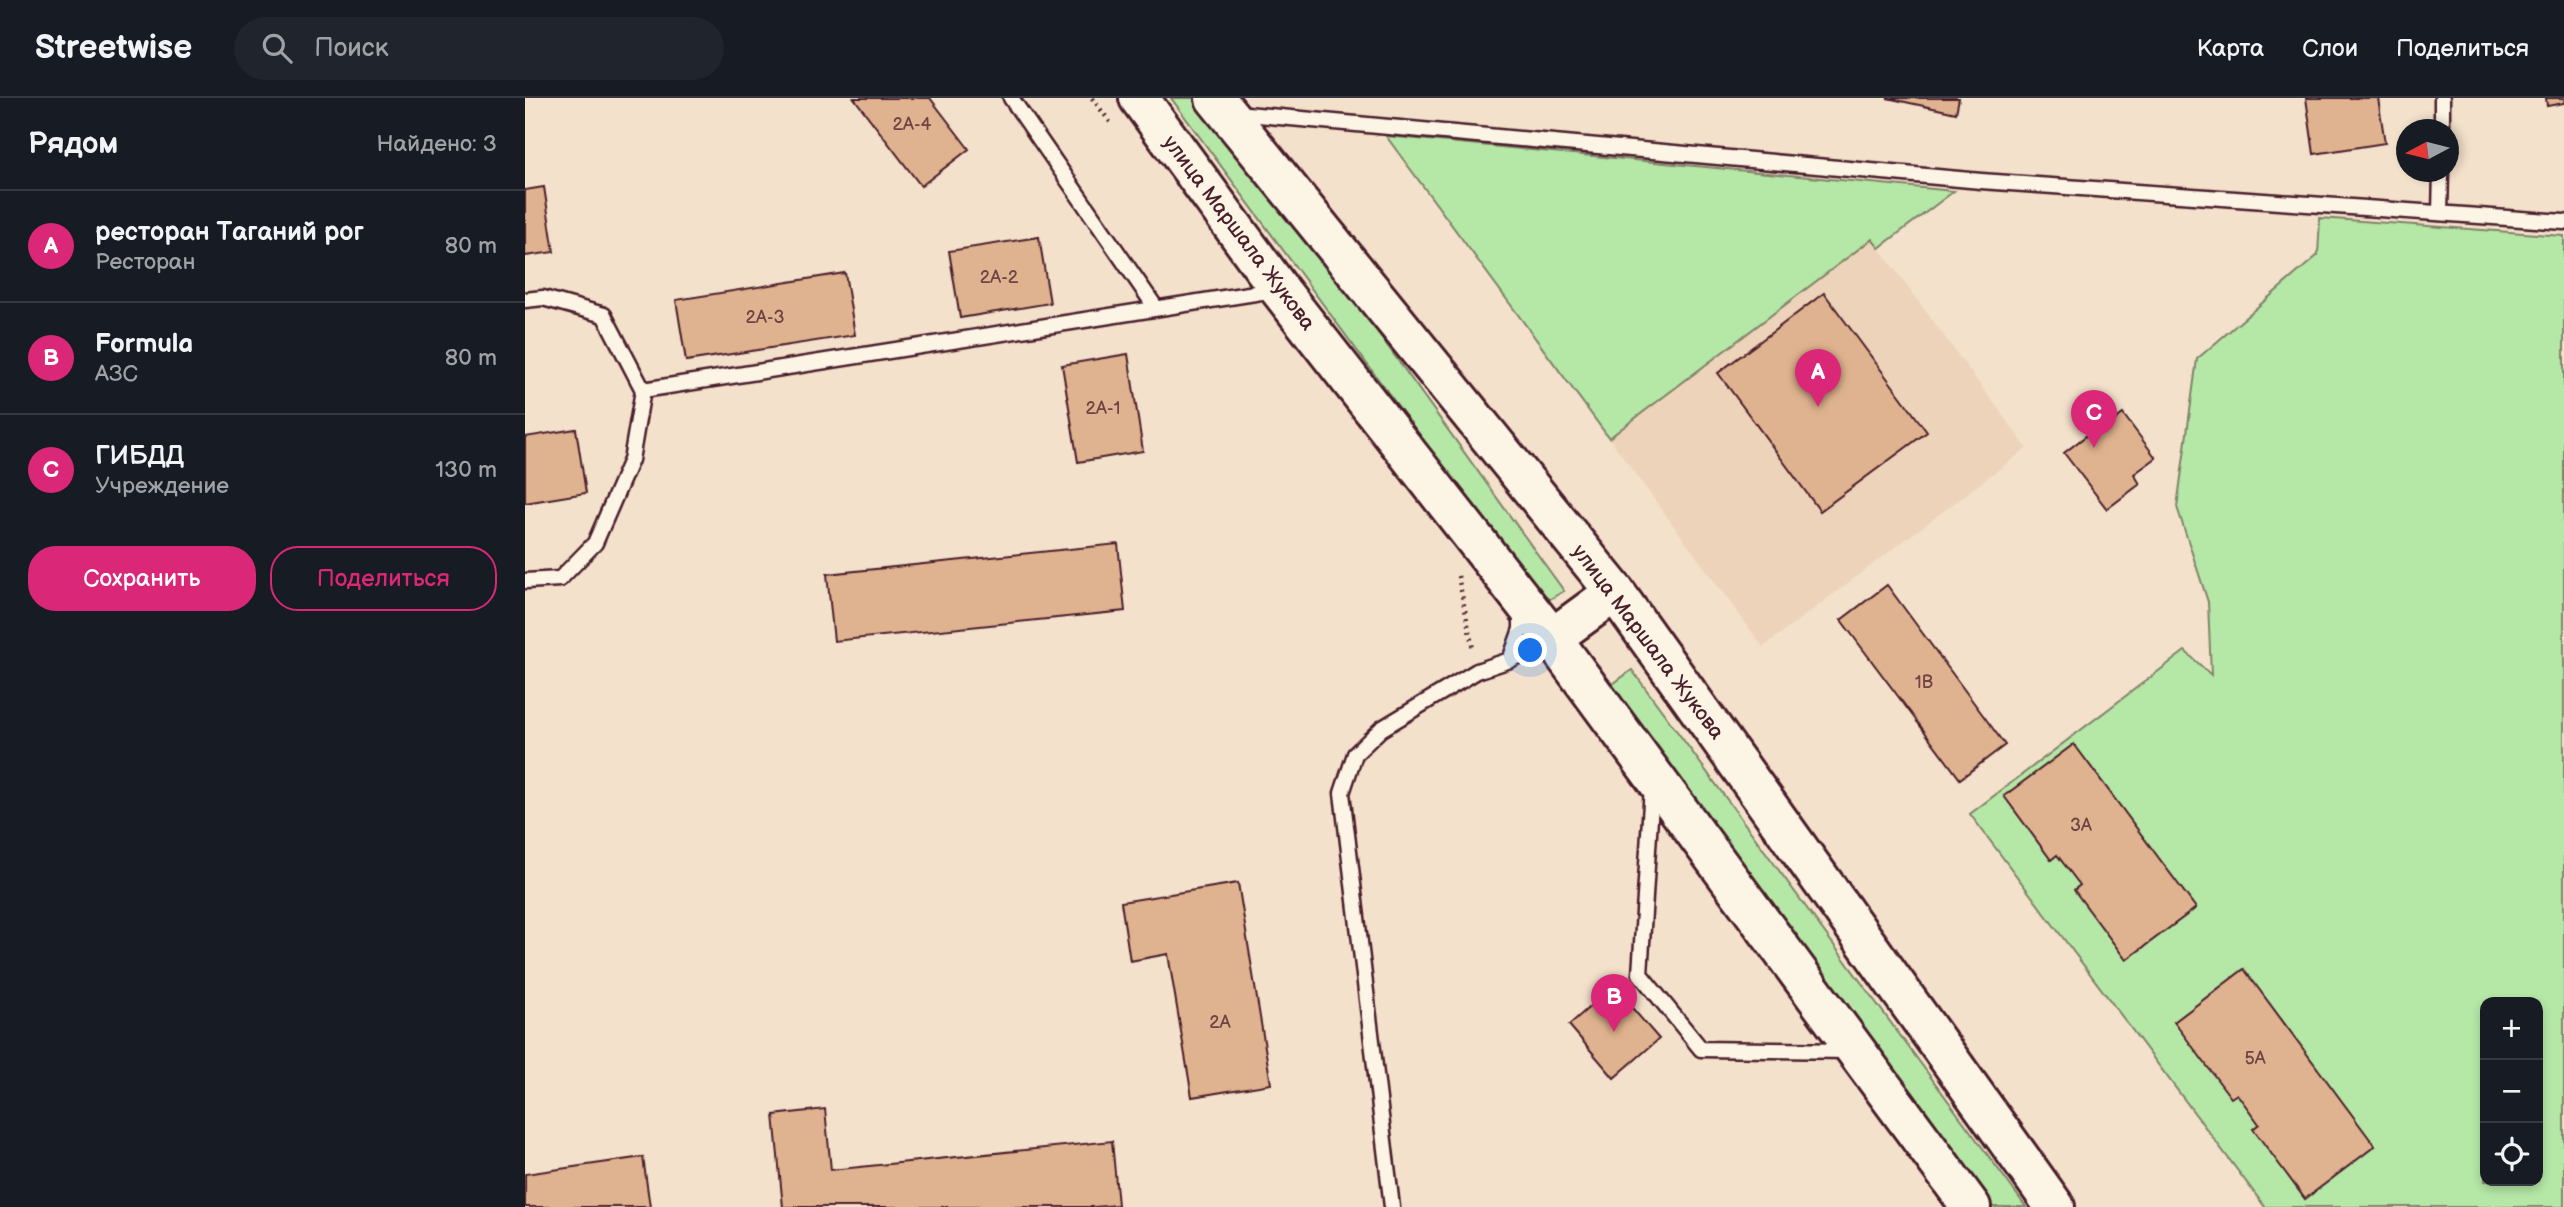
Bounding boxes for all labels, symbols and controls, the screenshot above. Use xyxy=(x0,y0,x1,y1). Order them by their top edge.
search box xyxy=(234,17,724,80)
text: Streetwise xyxy=(35,28,192,68)
icon: search xyxy=(258,29,296,67)
text: Поиск xyxy=(314,33,388,64)
text: Карта xyxy=(2197,34,2264,63)
text: Слои xyxy=(2302,34,2358,63)
text: Поделиться xyxy=(2396,34,2529,63)
house number: 2А-4 xyxy=(892,114,932,135)
north arrow xyxy=(2396,119,2459,182)
text: Рядом xyxy=(28,126,118,162)
text: Найдено: 3 xyxy=(376,130,497,158)
street label: улица Маршала Жукова xyxy=(1158,131,1321,336)
text: ресторан Таганий рог xyxy=(95,217,364,248)
text: A xyxy=(44,232,58,260)
text: 80 m xyxy=(445,232,497,260)
text: Ресторан xyxy=(95,248,195,276)
house number: 2А-2 xyxy=(980,267,1019,288)
house number: 2А-3 xyxy=(745,307,785,328)
text: Formula xyxy=(95,329,193,360)
text: B xyxy=(43,344,59,372)
text: 80 m xyxy=(445,344,497,372)
pin: A xyxy=(1795,349,1841,407)
text: АЗС xyxy=(95,360,138,388)
pin: C xyxy=(2071,390,2117,448)
house number: 2А-1 xyxy=(1085,398,1121,419)
text: ГИБДД xyxy=(95,441,184,472)
text: C xyxy=(43,456,59,484)
text: 130 m xyxy=(435,456,497,484)
text: Учреждение xyxy=(95,472,229,500)
street label: улица Маршала Жукова xyxy=(1567,540,1730,745)
button: Сохранить xyxy=(28,546,256,611)
button: Поделиться xyxy=(270,546,497,611)
your location xyxy=(1513,633,1547,667)
house number: 1В xyxy=(1915,672,1933,693)
house number: 3А xyxy=(2070,815,2092,836)
pin: B xyxy=(1591,974,1637,1032)
map controls xyxy=(2480,997,2543,1186)
button: + xyxy=(2480,997,2543,1060)
house number: 2А xyxy=(1209,1012,1231,1033)
house number: 5А xyxy=(2244,1048,2266,1069)
button: − xyxy=(2480,1060,2543,1123)
button: locate xyxy=(2480,1123,2543,1186)

